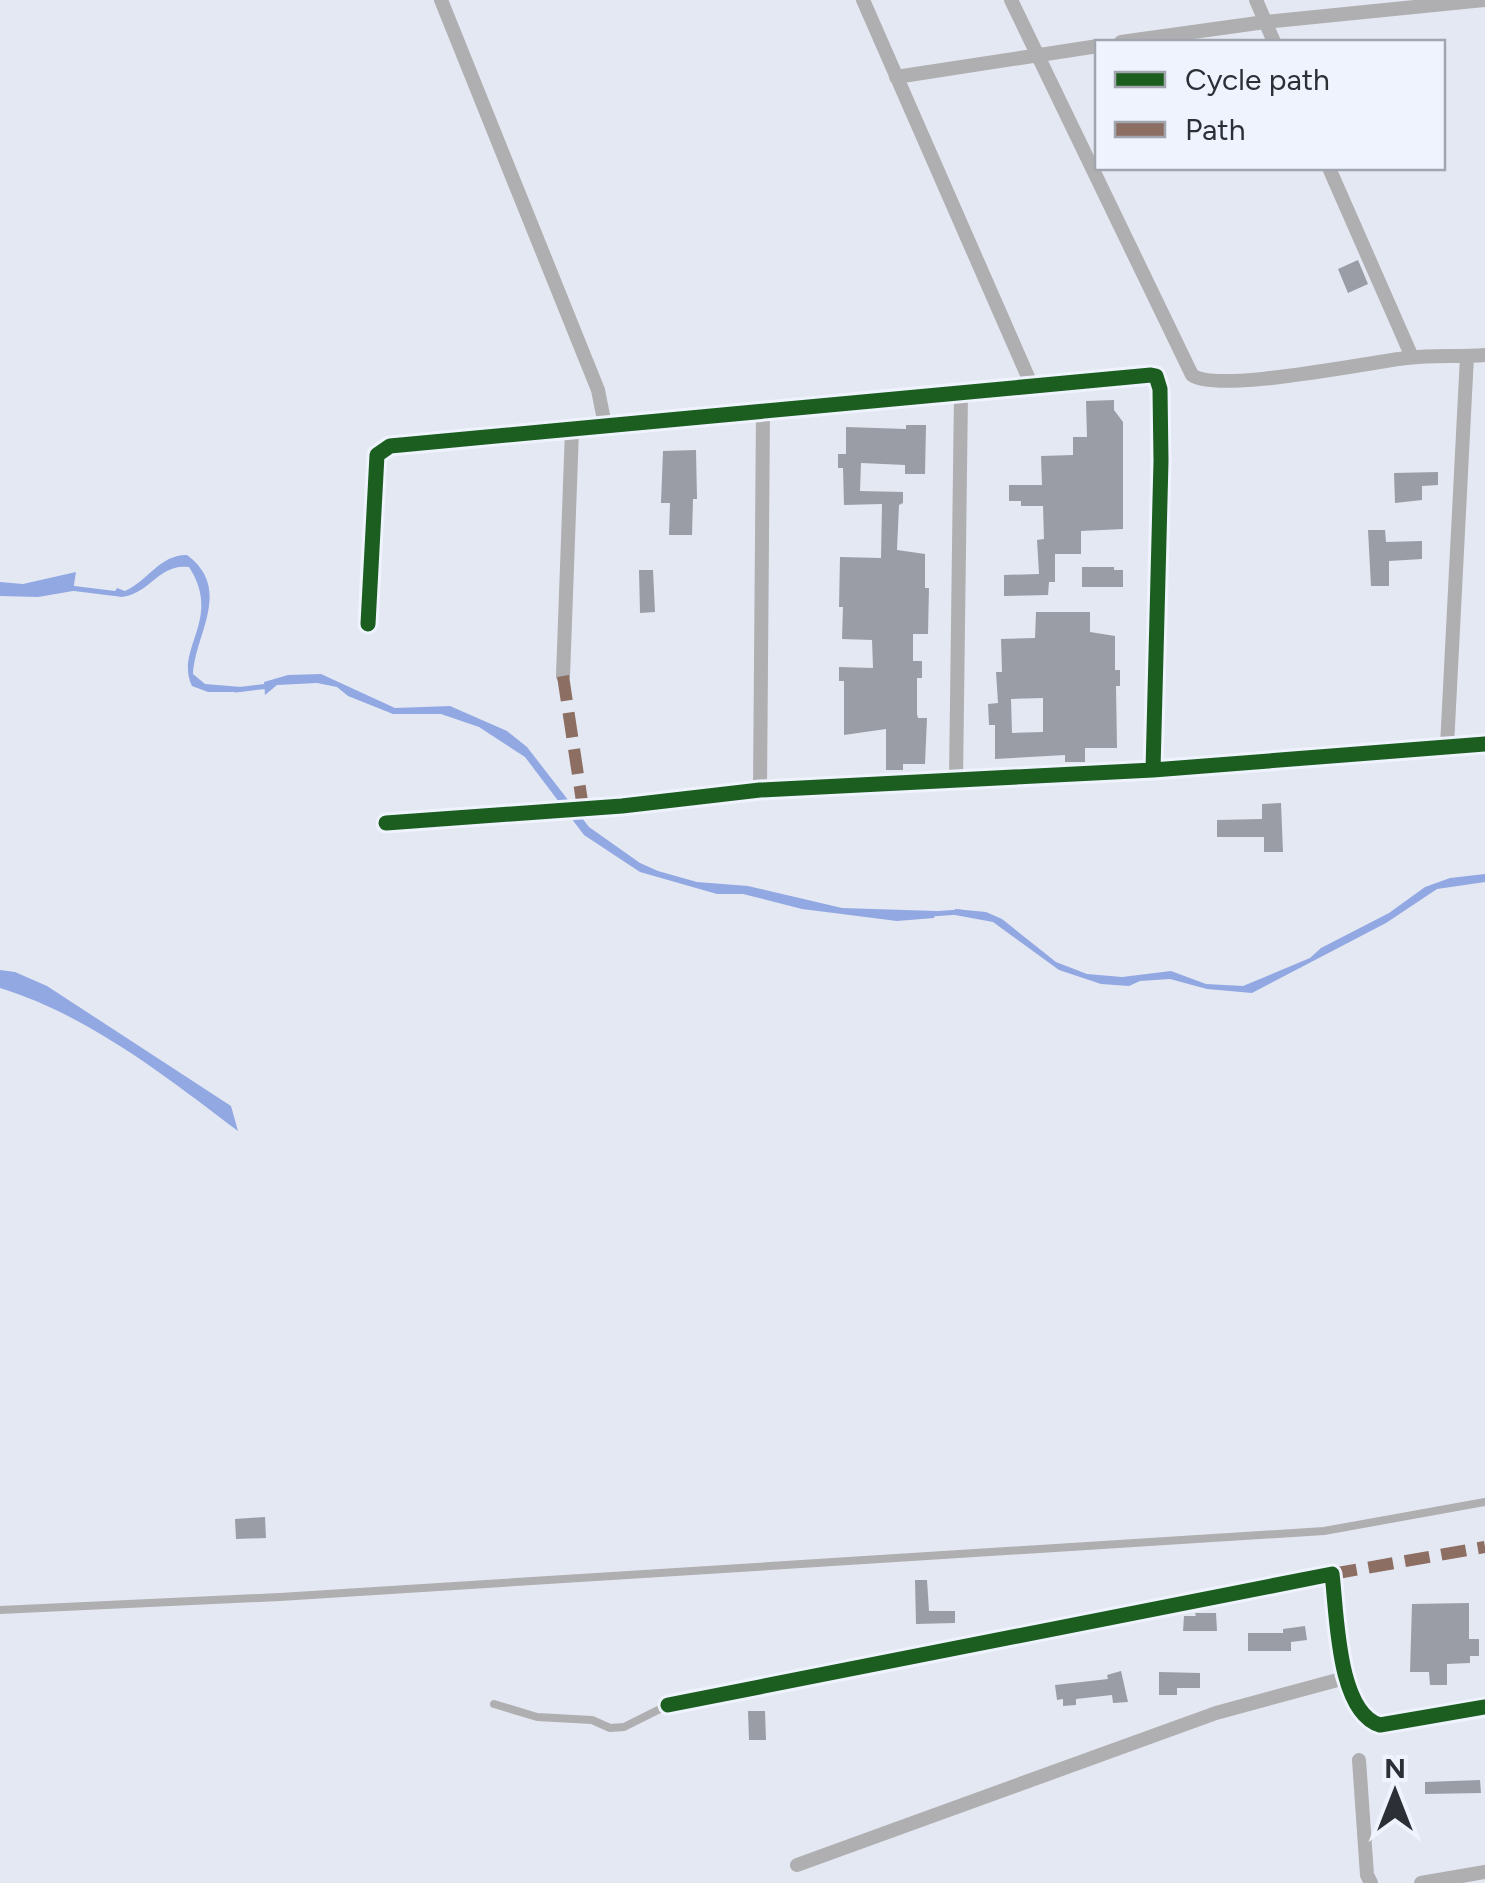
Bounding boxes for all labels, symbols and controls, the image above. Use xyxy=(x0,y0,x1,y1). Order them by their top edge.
legend xyxy=(1095,40,1445,170)
text: Cycle path xyxy=(1185,61,1330,98)
text: Path xyxy=(1185,111,1245,148)
north arrow xyxy=(1345,1743,1445,1843)
text: N xyxy=(1384,1751,1406,1785)

